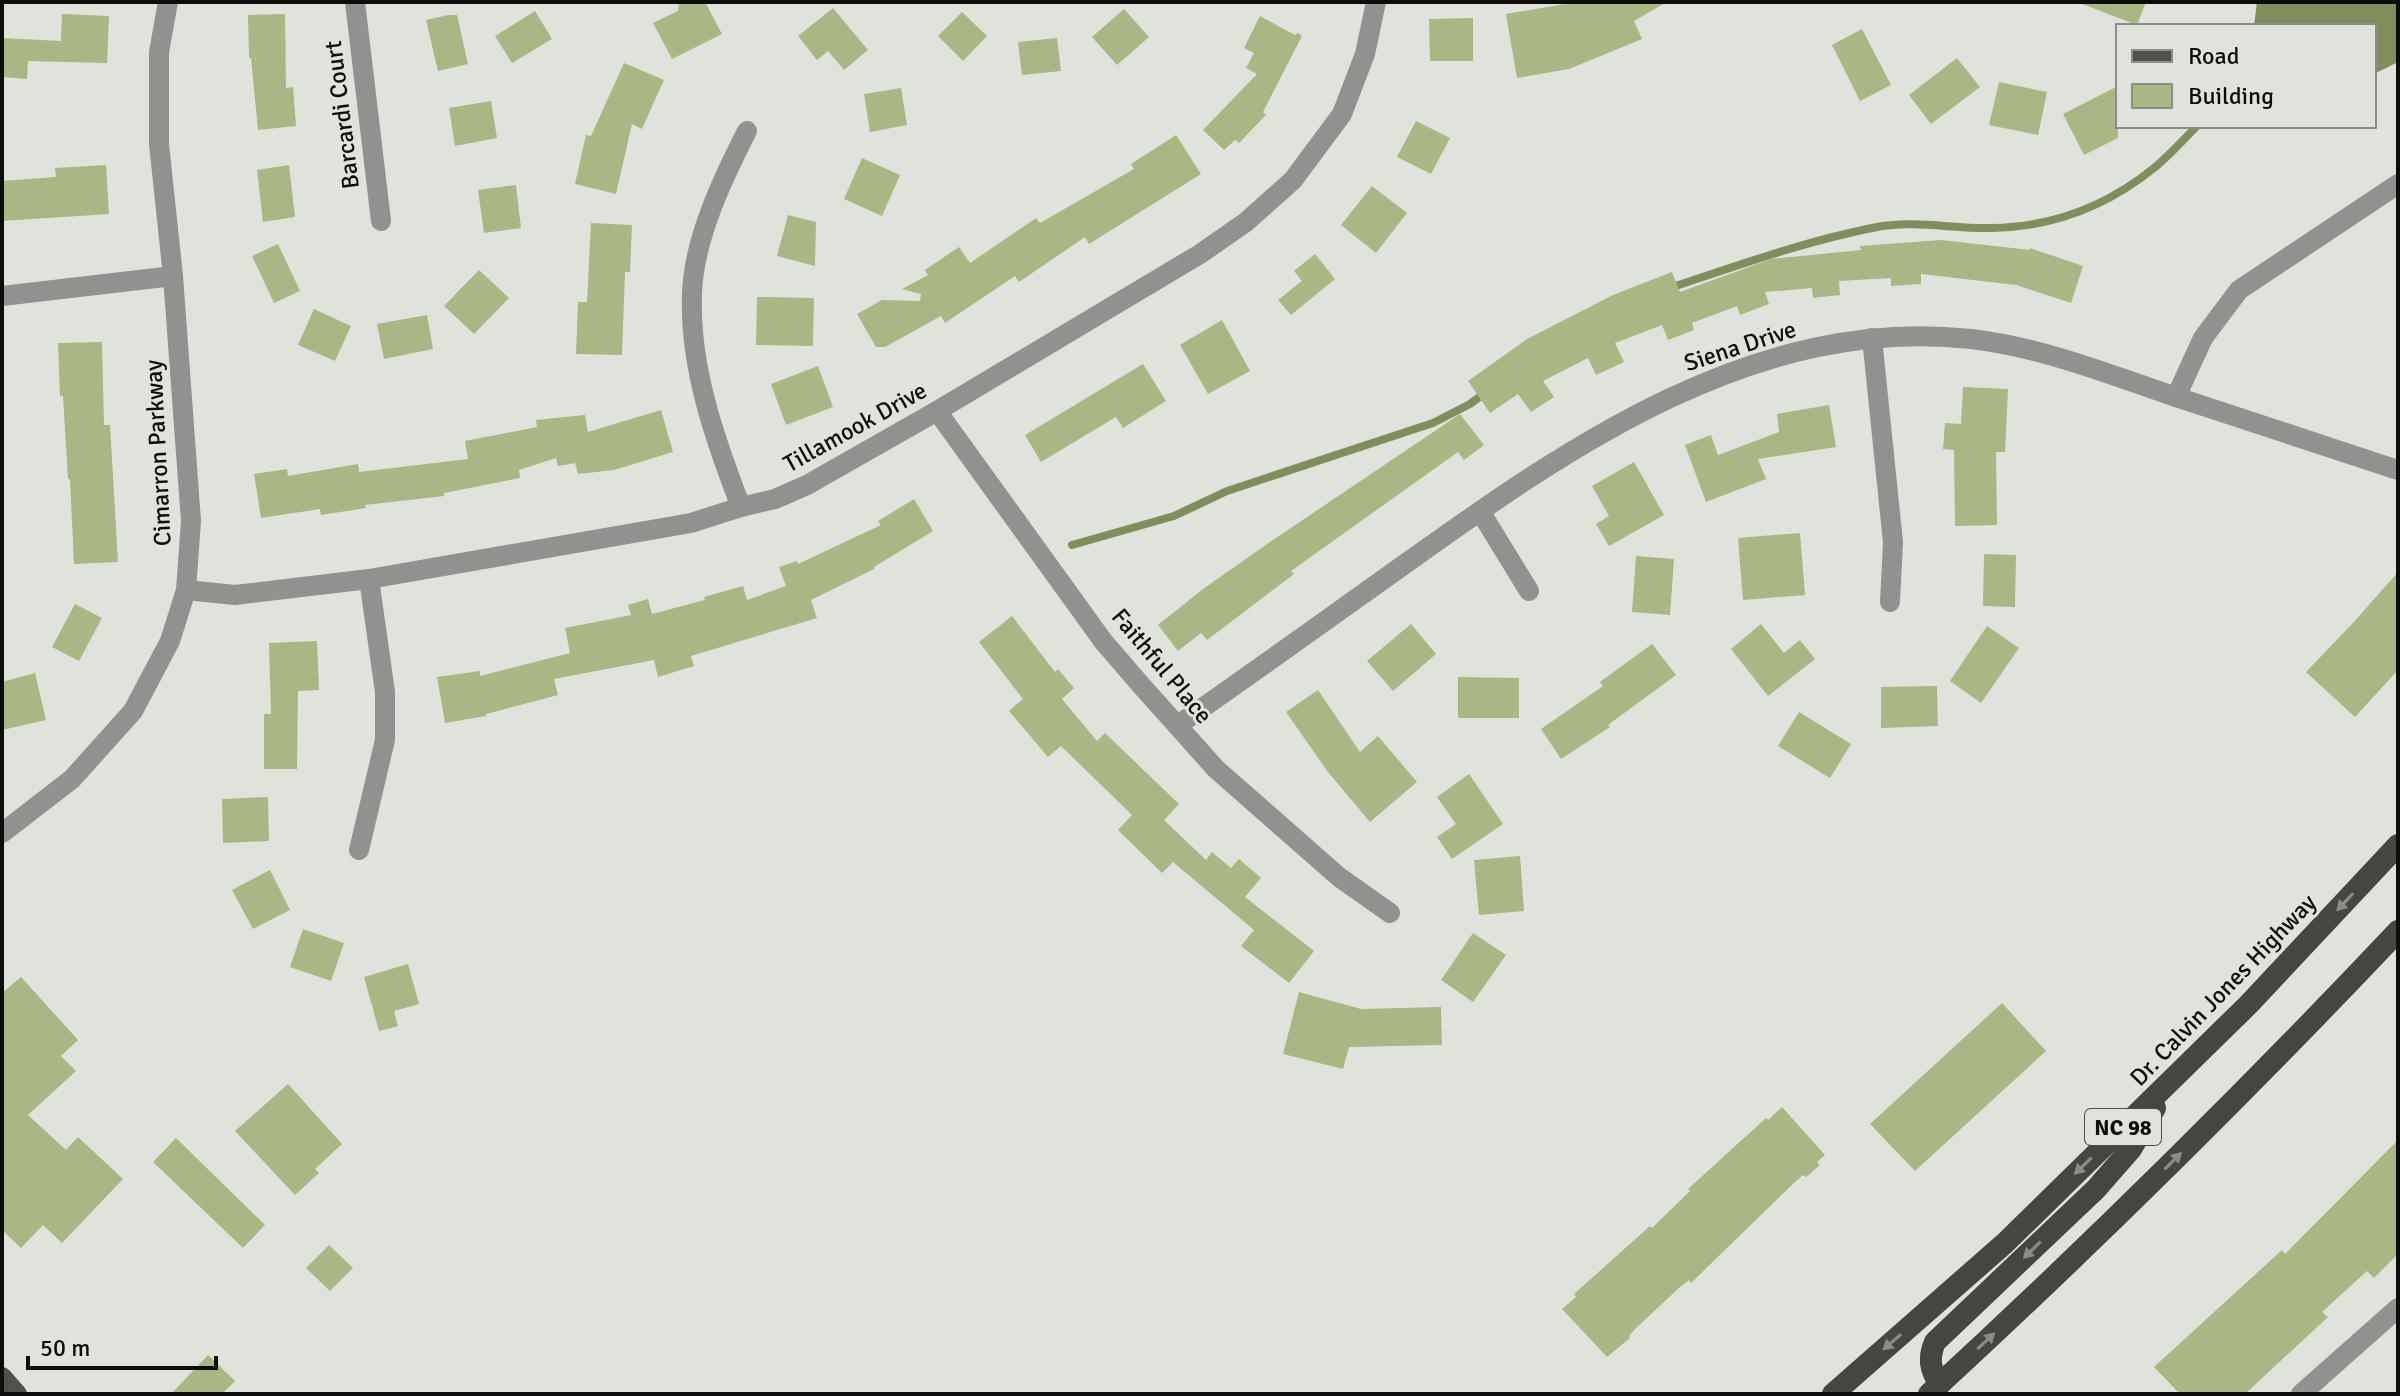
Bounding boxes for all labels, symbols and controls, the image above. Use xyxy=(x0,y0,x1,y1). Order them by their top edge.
legend xyxy=(2116,24,2376,128)
street label: Barcardi Court xyxy=(318,39,366,191)
text: Road xyxy=(2188,41,2239,71)
text: Building xyxy=(2188,81,2274,111)
street label: Siena Drive xyxy=(1680,314,1800,378)
street label: Cimarron Parkway xyxy=(138,359,178,547)
street label: Tillamook Drive xyxy=(778,375,932,479)
street label: Faithful Place xyxy=(1105,602,1219,730)
street label: Dr. Calvin Jones Highway xyxy=(2123,888,2323,1092)
one-way arrow xyxy=(2336,892,2354,911)
road number: NC 98 xyxy=(2085,1109,2161,1145)
one-way arrow xyxy=(2163,1152,2182,1171)
one-way arrow xyxy=(2074,1157,2093,1175)
one-way arrow xyxy=(2023,1240,2042,1258)
scale bar xyxy=(28,1320,216,1370)
text: 50 m xyxy=(40,1333,90,1363)
one-way arrow xyxy=(1882,1333,1901,1351)
one-way arrow xyxy=(1976,1333,1995,1351)

